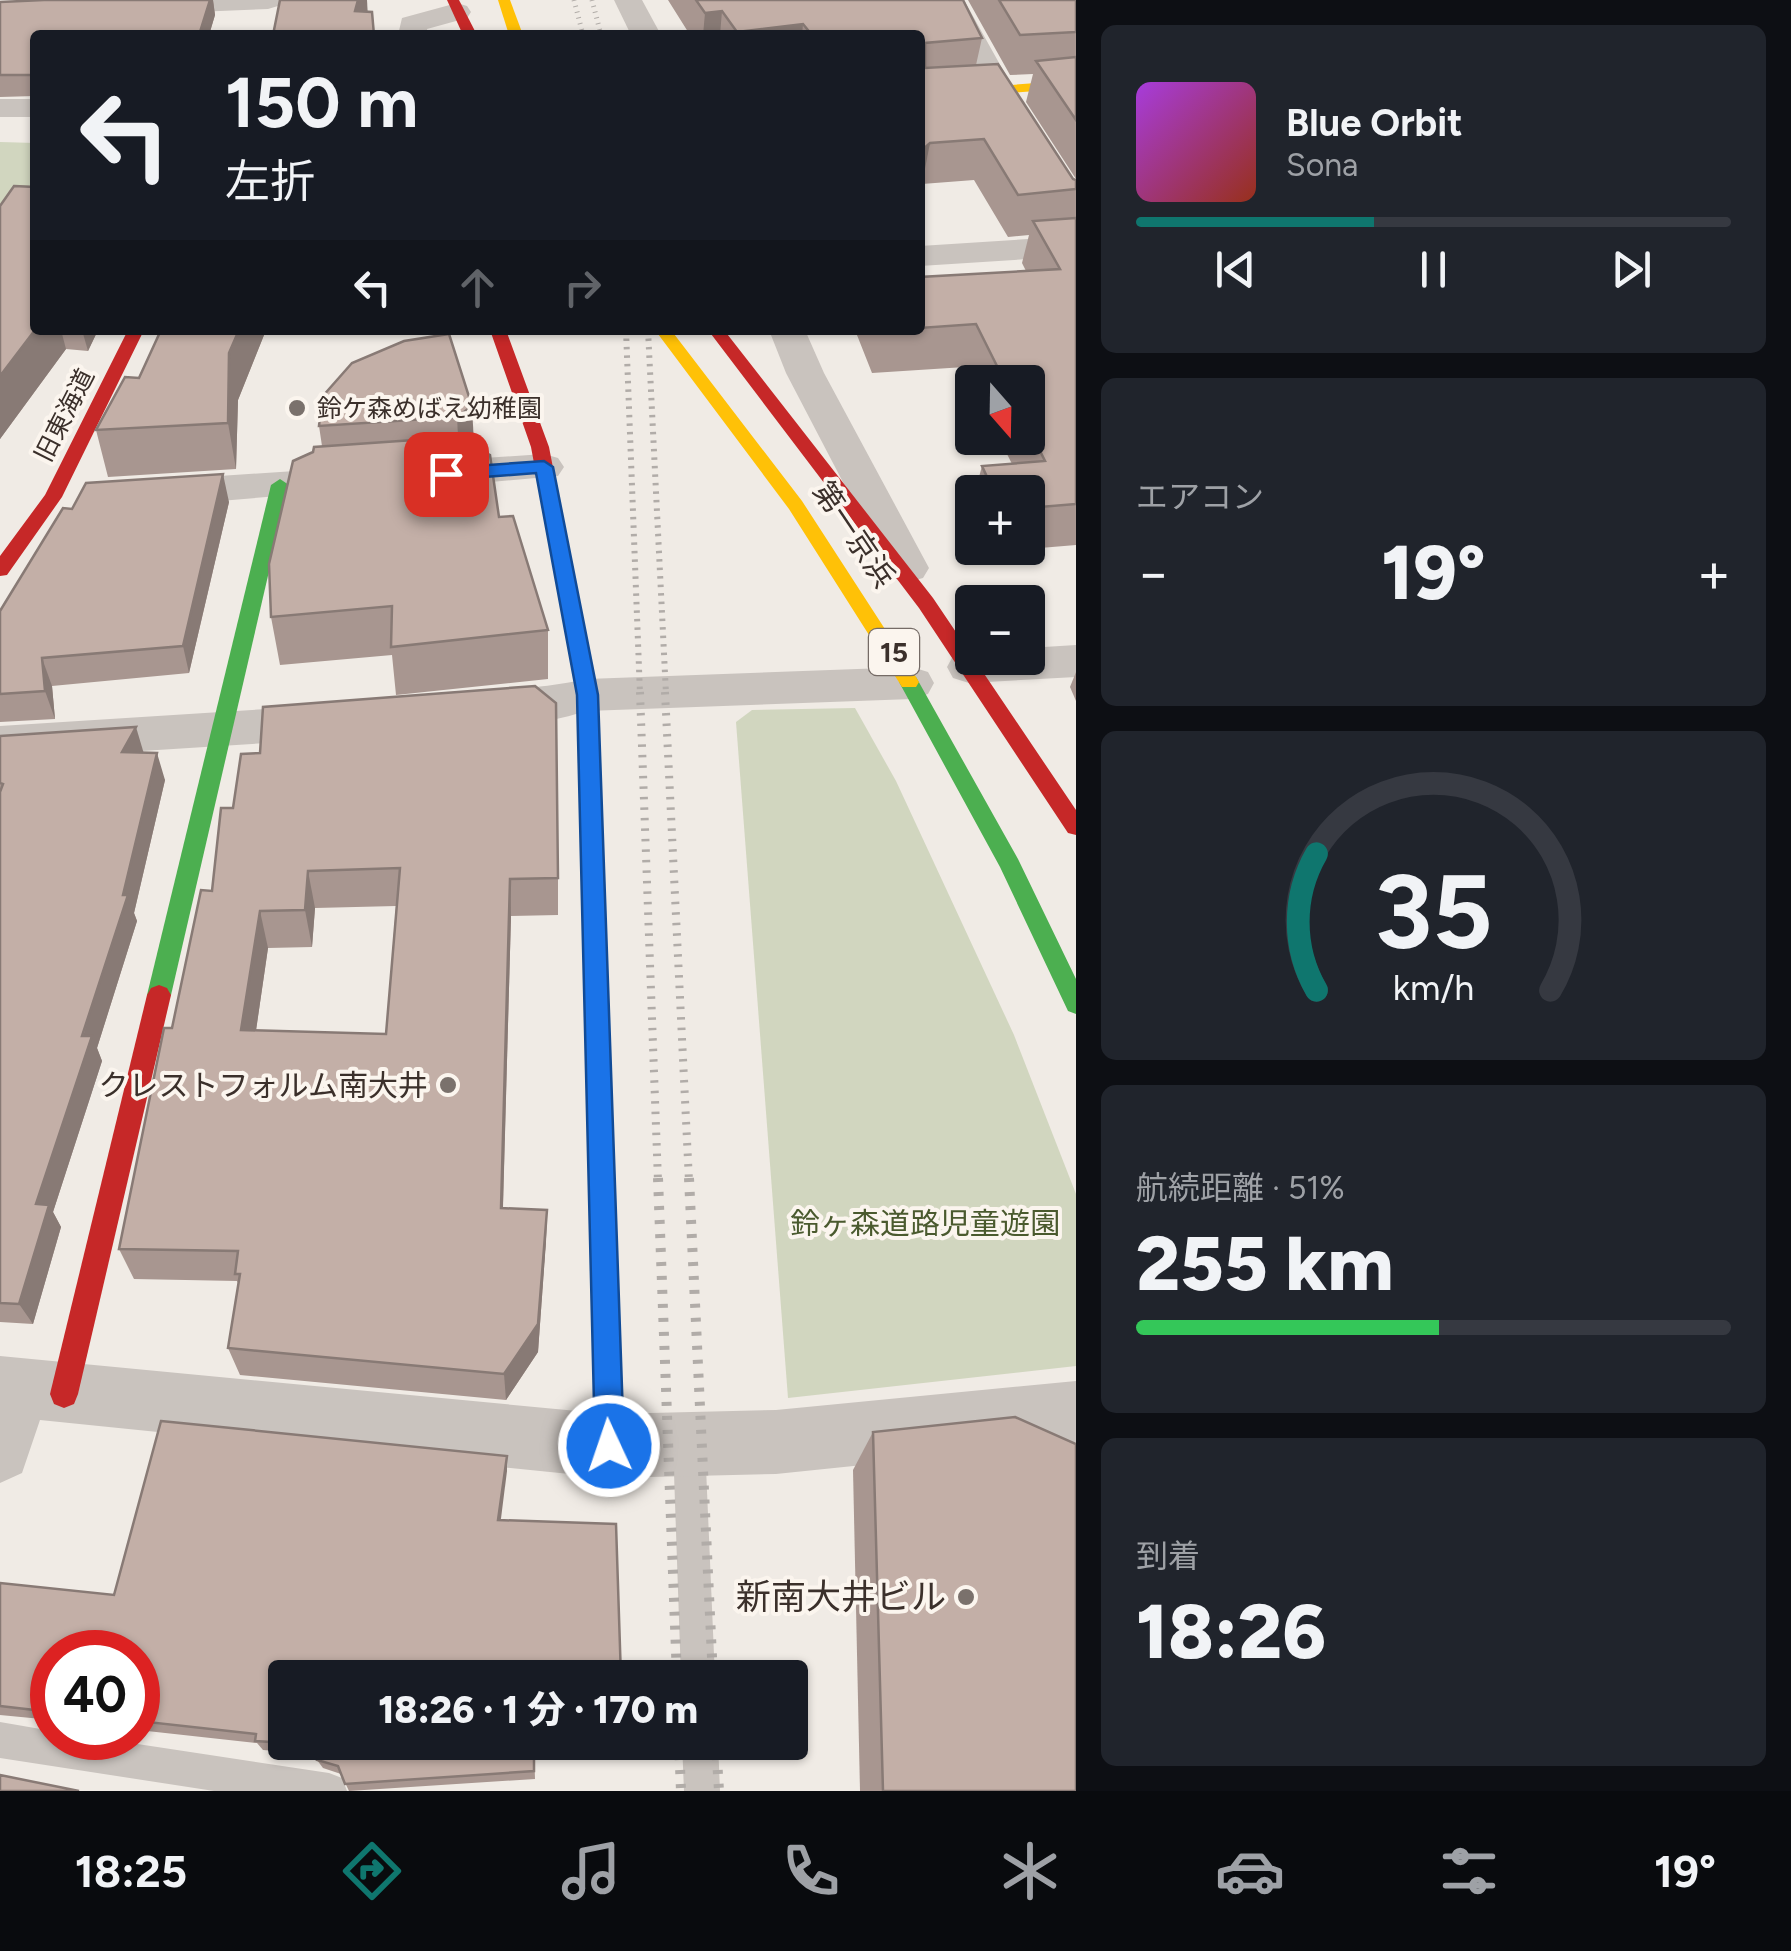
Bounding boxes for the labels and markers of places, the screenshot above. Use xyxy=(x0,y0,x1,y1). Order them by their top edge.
place label: 鈴ケ森めばえ幼稚園 xyxy=(317,393,542,423)
marker: 鈴ケ森めばえ幼稚園 xyxy=(286,397,308,419)
pin xyxy=(404,432,489,517)
place label: クレストフォルム南大井 xyxy=(99,1067,428,1104)
marker: クレストフォルム南大井 xyxy=(437,1074,459,1096)
place label: 新南大井ビル xyxy=(736,1576,946,1618)
marker: 新南大井ビル xyxy=(955,1586,977,1608)

